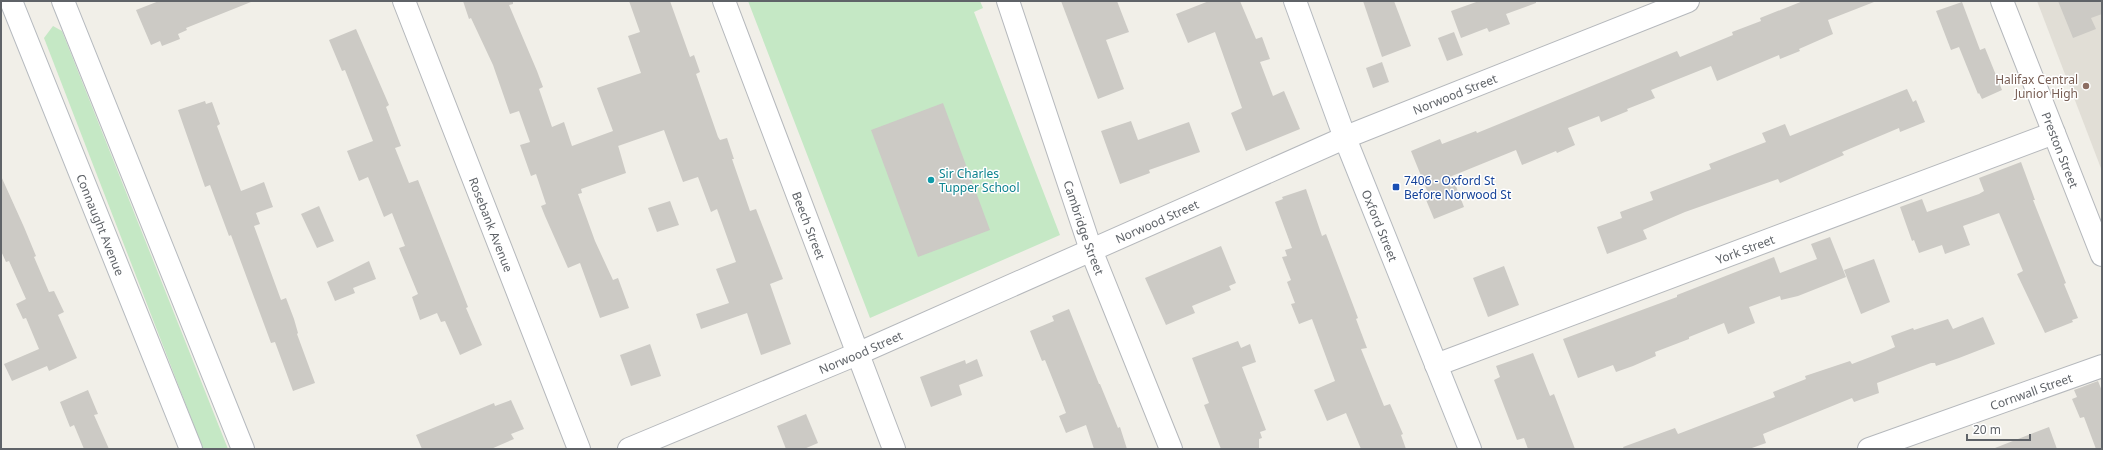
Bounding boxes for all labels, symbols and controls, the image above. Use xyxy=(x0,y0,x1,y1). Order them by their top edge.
street label: Norwood Street xyxy=(1410,69,1500,118)
place label: Halifax Central Junior High xyxy=(1995,71,2078,102)
marker: Halifax Central Junior High xyxy=(2081,81,2091,91)
street label: Preston Street xyxy=(2038,109,2083,191)
place label: Sir Charles Tupper School xyxy=(939,165,1019,196)
street label: Connaught Avenue xyxy=(73,171,129,278)
place label: 7406 - Oxford St Before Norwood St xyxy=(1404,172,1512,203)
street label: Rosebank Avenue xyxy=(465,175,518,275)
marker: Sir Charles Tupper School xyxy=(926,175,936,185)
street label: Cambridge Street xyxy=(1060,178,1109,278)
marker: 7406 - Oxford St Before Norwood St xyxy=(1391,182,1401,192)
street label: Oxford Street xyxy=(1358,187,1402,264)
street label: Beech Street xyxy=(789,189,830,262)
street label: Norwood Street xyxy=(1113,195,1202,247)
street label: York Street xyxy=(1713,230,1777,268)
street label: Norwood Street xyxy=(816,326,906,378)
street label: Cornwall Street xyxy=(1988,369,2075,414)
scale bar xyxy=(1967,416,2030,442)
text: 20 m xyxy=(1973,421,2001,438)

